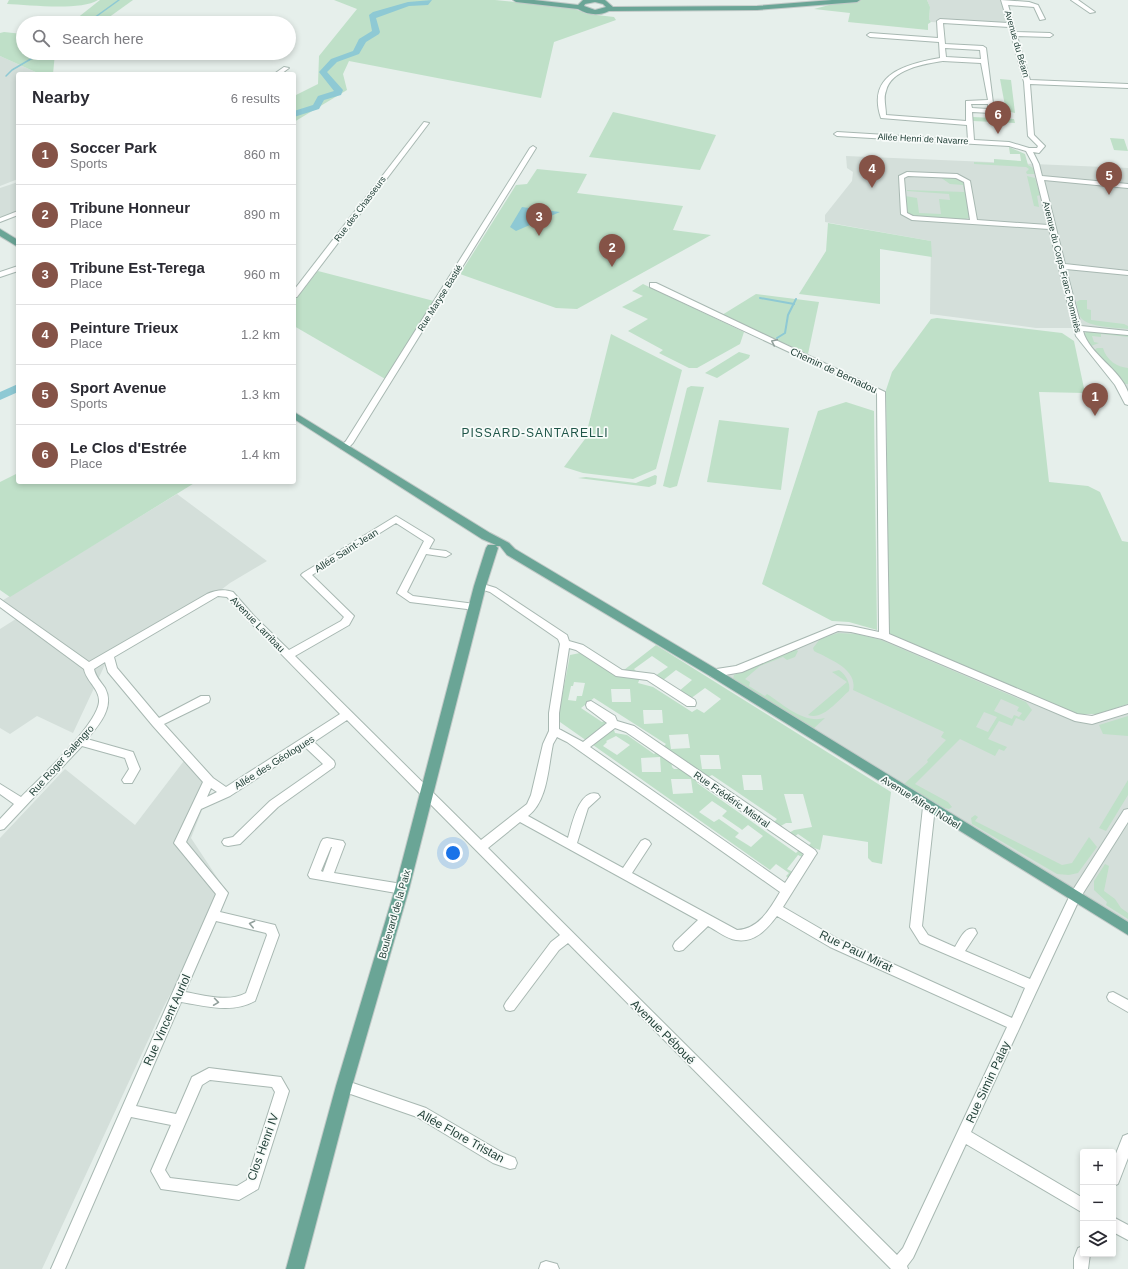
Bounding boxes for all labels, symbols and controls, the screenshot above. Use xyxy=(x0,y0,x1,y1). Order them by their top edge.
street label: Avenue du Béarn xyxy=(1003,9,1031,79)
search box xyxy=(16,16,296,60)
icon: search xyxy=(30,27,52,49)
text: Search here xyxy=(62,30,144,47)
text: Nearby xyxy=(32,88,90,107)
text: 6 results xyxy=(231,91,280,106)
pin: 6 xyxy=(985,101,1011,134)
street label: Allée Henri de Navarre xyxy=(877,132,969,146)
text: Soccer Park xyxy=(70,139,157,156)
text: 1 xyxy=(41,147,49,162)
text: 860 m xyxy=(244,147,280,162)
pin: 4 xyxy=(859,155,885,188)
text: Sports xyxy=(70,156,108,171)
pin: 5 xyxy=(1096,162,1122,195)
street label: Rue des Chasseurs xyxy=(332,174,388,244)
text: Tribune Honneur xyxy=(70,199,190,216)
street label: Avenue du Corps Franc Pommiès xyxy=(1041,200,1083,334)
pin: 3 xyxy=(526,203,552,236)
text: 2 xyxy=(41,207,49,222)
text: 890 m xyxy=(244,207,280,222)
text: Place xyxy=(70,216,103,231)
pin: 2 xyxy=(599,234,625,267)
text: Tribune Est-Terega xyxy=(70,259,205,276)
street label: Rue Maryse Bastié xyxy=(416,263,464,333)
text: 3 xyxy=(41,267,49,282)
text: 960 m xyxy=(244,267,280,282)
text: Place xyxy=(70,276,103,291)
text: Peinture Trieux xyxy=(70,319,178,336)
text: 4 xyxy=(41,327,49,342)
text: 1.2 km xyxy=(241,327,280,342)
text: Place xyxy=(70,336,103,351)
one-way arrow xyxy=(771,339,779,347)
street label: Chemin de Bernadou xyxy=(789,345,879,395)
text: Sport Avenue xyxy=(70,379,166,396)
pin: 1 xyxy=(1082,383,1108,416)
text: 5 xyxy=(41,387,49,402)
text: 1.3 km xyxy=(241,387,280,402)
text: Sports xyxy=(70,396,108,411)
district label: PISSARD-SANTARELLI xyxy=(461,426,609,440)
text: Le Clos d'Estrée xyxy=(70,439,187,456)
text: 6 xyxy=(41,447,49,462)
text: 1.4 km xyxy=(241,447,280,462)
text: Place xyxy=(70,456,103,471)
street label: Allée Saint-Jean xyxy=(312,526,380,574)
street label: Avenue Larribau xyxy=(228,594,287,654)
street label: Rue Roger Salengro xyxy=(27,722,96,798)
street label: Allée des Géologues xyxy=(232,733,316,792)
street label: Rue Frédéric Mistral xyxy=(692,769,772,830)
street label: Avenue Alfred Nobel xyxy=(879,774,962,831)
your location xyxy=(443,843,463,863)
street label: Boulevard de la Paix xyxy=(377,869,412,960)
one-way arrow xyxy=(249,920,255,928)
street label: Rue Paul Mirat xyxy=(817,927,895,975)
street label: Rue Vincent Auriol xyxy=(141,972,193,1068)
one-way arrow xyxy=(213,997,219,1006)
street label: Avenue Péboué xyxy=(628,997,698,1067)
street label: Rue Simin Palay xyxy=(963,1039,1013,1125)
street label: Allée Flore Tristan xyxy=(415,1106,507,1166)
street label: Clos Henri IV xyxy=(244,1111,282,1183)
map controls xyxy=(1080,1149,1116,1257)
button: + xyxy=(1080,1149,1116,1185)
button: − xyxy=(1080,1185,1116,1221)
button: layers xyxy=(1080,1221,1116,1257)

